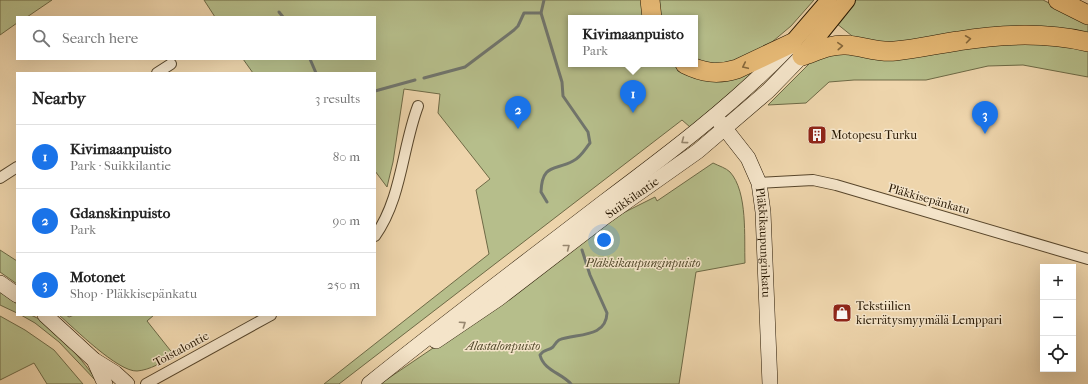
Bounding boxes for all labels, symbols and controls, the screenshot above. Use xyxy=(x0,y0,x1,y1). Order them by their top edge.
popup xyxy=(568,15,698,67)
search box xyxy=(16,16,376,60)
text: Kivimaanpuisto xyxy=(582,25,684,43)
icon: search xyxy=(30,27,52,49)
text: Search here xyxy=(62,29,138,47)
one-way arrow xyxy=(965,35,971,44)
one-way arrow xyxy=(837,41,843,50)
text: Park xyxy=(582,43,608,58)
one-way arrow xyxy=(741,61,749,69)
pin: 1 xyxy=(620,80,646,113)
text: Nearby xyxy=(32,88,86,108)
text: 3 results xyxy=(315,91,360,106)
pin: 2 xyxy=(505,96,531,129)
pin: 3 xyxy=(972,101,998,134)
building icon: Motopesu Turku xyxy=(806,124,828,146)
place label: Motopesu Turku xyxy=(831,128,917,142)
one-way arrow xyxy=(682,136,689,143)
text: Kivimaanpuisto xyxy=(70,140,172,158)
text: 1 xyxy=(43,149,47,164)
text: 80 m xyxy=(333,149,360,164)
text: Park · Suikkilantie xyxy=(70,158,171,173)
street label: Suikkilantie xyxy=(603,174,661,221)
street label: Pläkkisepänkatu xyxy=(887,181,972,217)
street label: Pläkkikaupunginkatu xyxy=(753,186,773,298)
text: Gdanskinpuisto xyxy=(70,204,170,222)
text: 2 xyxy=(42,213,48,228)
text: 90 m xyxy=(332,213,360,228)
text: Park xyxy=(70,222,96,237)
your location xyxy=(594,230,614,250)
one-way arrow xyxy=(562,244,569,251)
park label: Pläkkikaupunginpuisto xyxy=(584,256,701,270)
map controls xyxy=(1040,264,1076,372)
button: + xyxy=(1040,264,1076,300)
text: Motonet xyxy=(70,268,125,286)
text: 3 xyxy=(42,277,48,292)
text: 250 m xyxy=(327,277,360,292)
text: Shop · Pläkkisepänkatu xyxy=(70,286,197,301)
place label: Tekstiilien kierrätysmyymälä Lemppari xyxy=(856,299,1003,327)
button: − xyxy=(1040,300,1076,336)
shop icon: Tekstiilien kierrätysmyymälä Lemppari xyxy=(831,302,853,324)
one-way arrow xyxy=(458,322,465,329)
street label: Toistalontie xyxy=(151,329,211,369)
button: locate xyxy=(1040,336,1076,372)
park label: Alastalonpuisto xyxy=(464,339,540,353)

